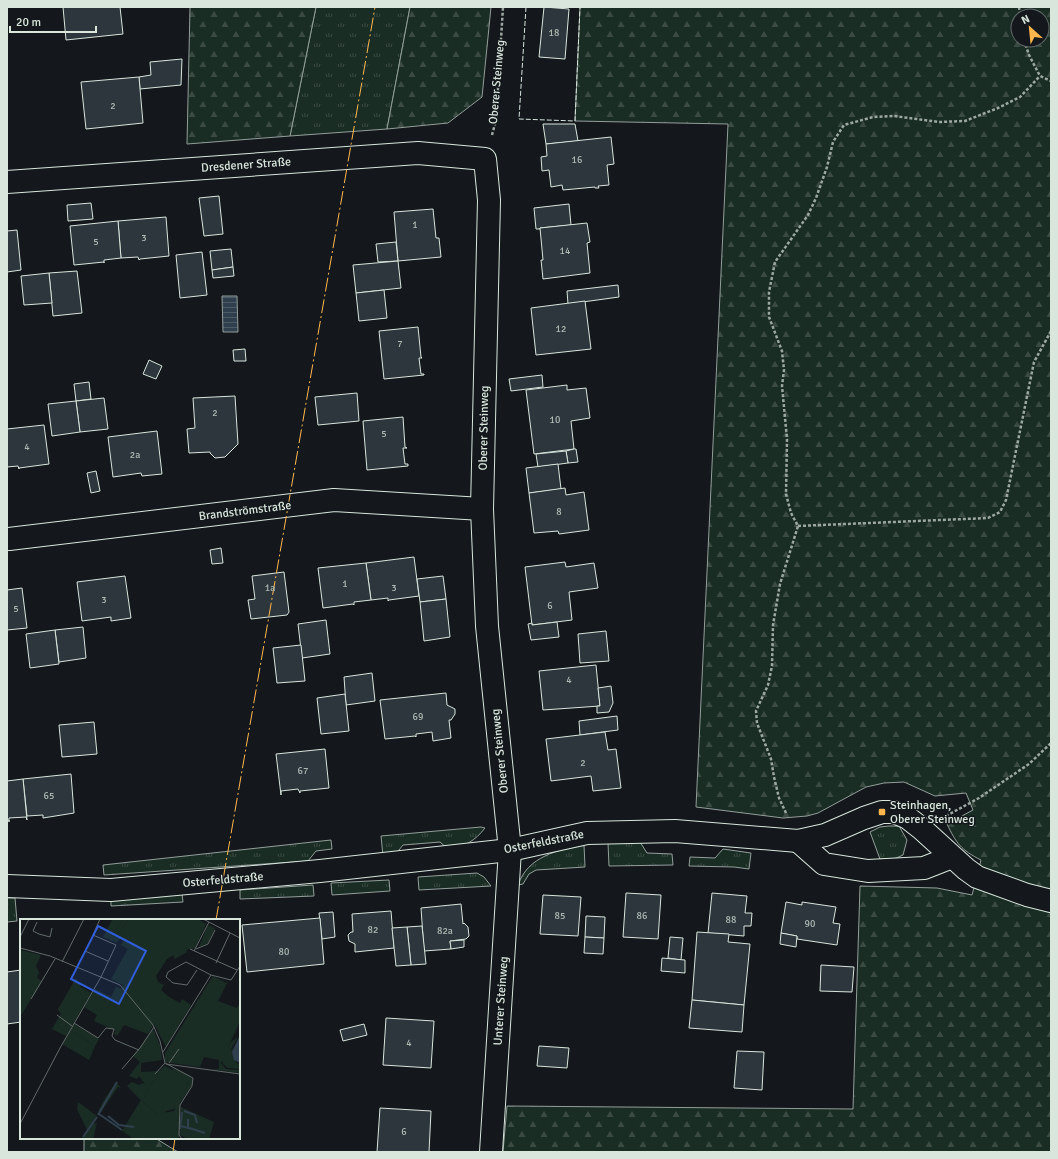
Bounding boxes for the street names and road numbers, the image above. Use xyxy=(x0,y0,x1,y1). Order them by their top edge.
street label: Oberer Steinweg xyxy=(486,39,508,125)
street label: Dresdener Straße xyxy=(201,154,291,176)
street label: Oberer Steinweg xyxy=(476,386,492,470)
street label: Brandströmstraße xyxy=(198,498,292,524)
street label: Oberer Steinweg xyxy=(488,708,512,794)
street label: Osterfeldstraße xyxy=(503,827,585,857)
street label: Osterfeldstraße xyxy=(182,869,264,891)
street label: Unterer Steinweg xyxy=(490,956,512,1046)

